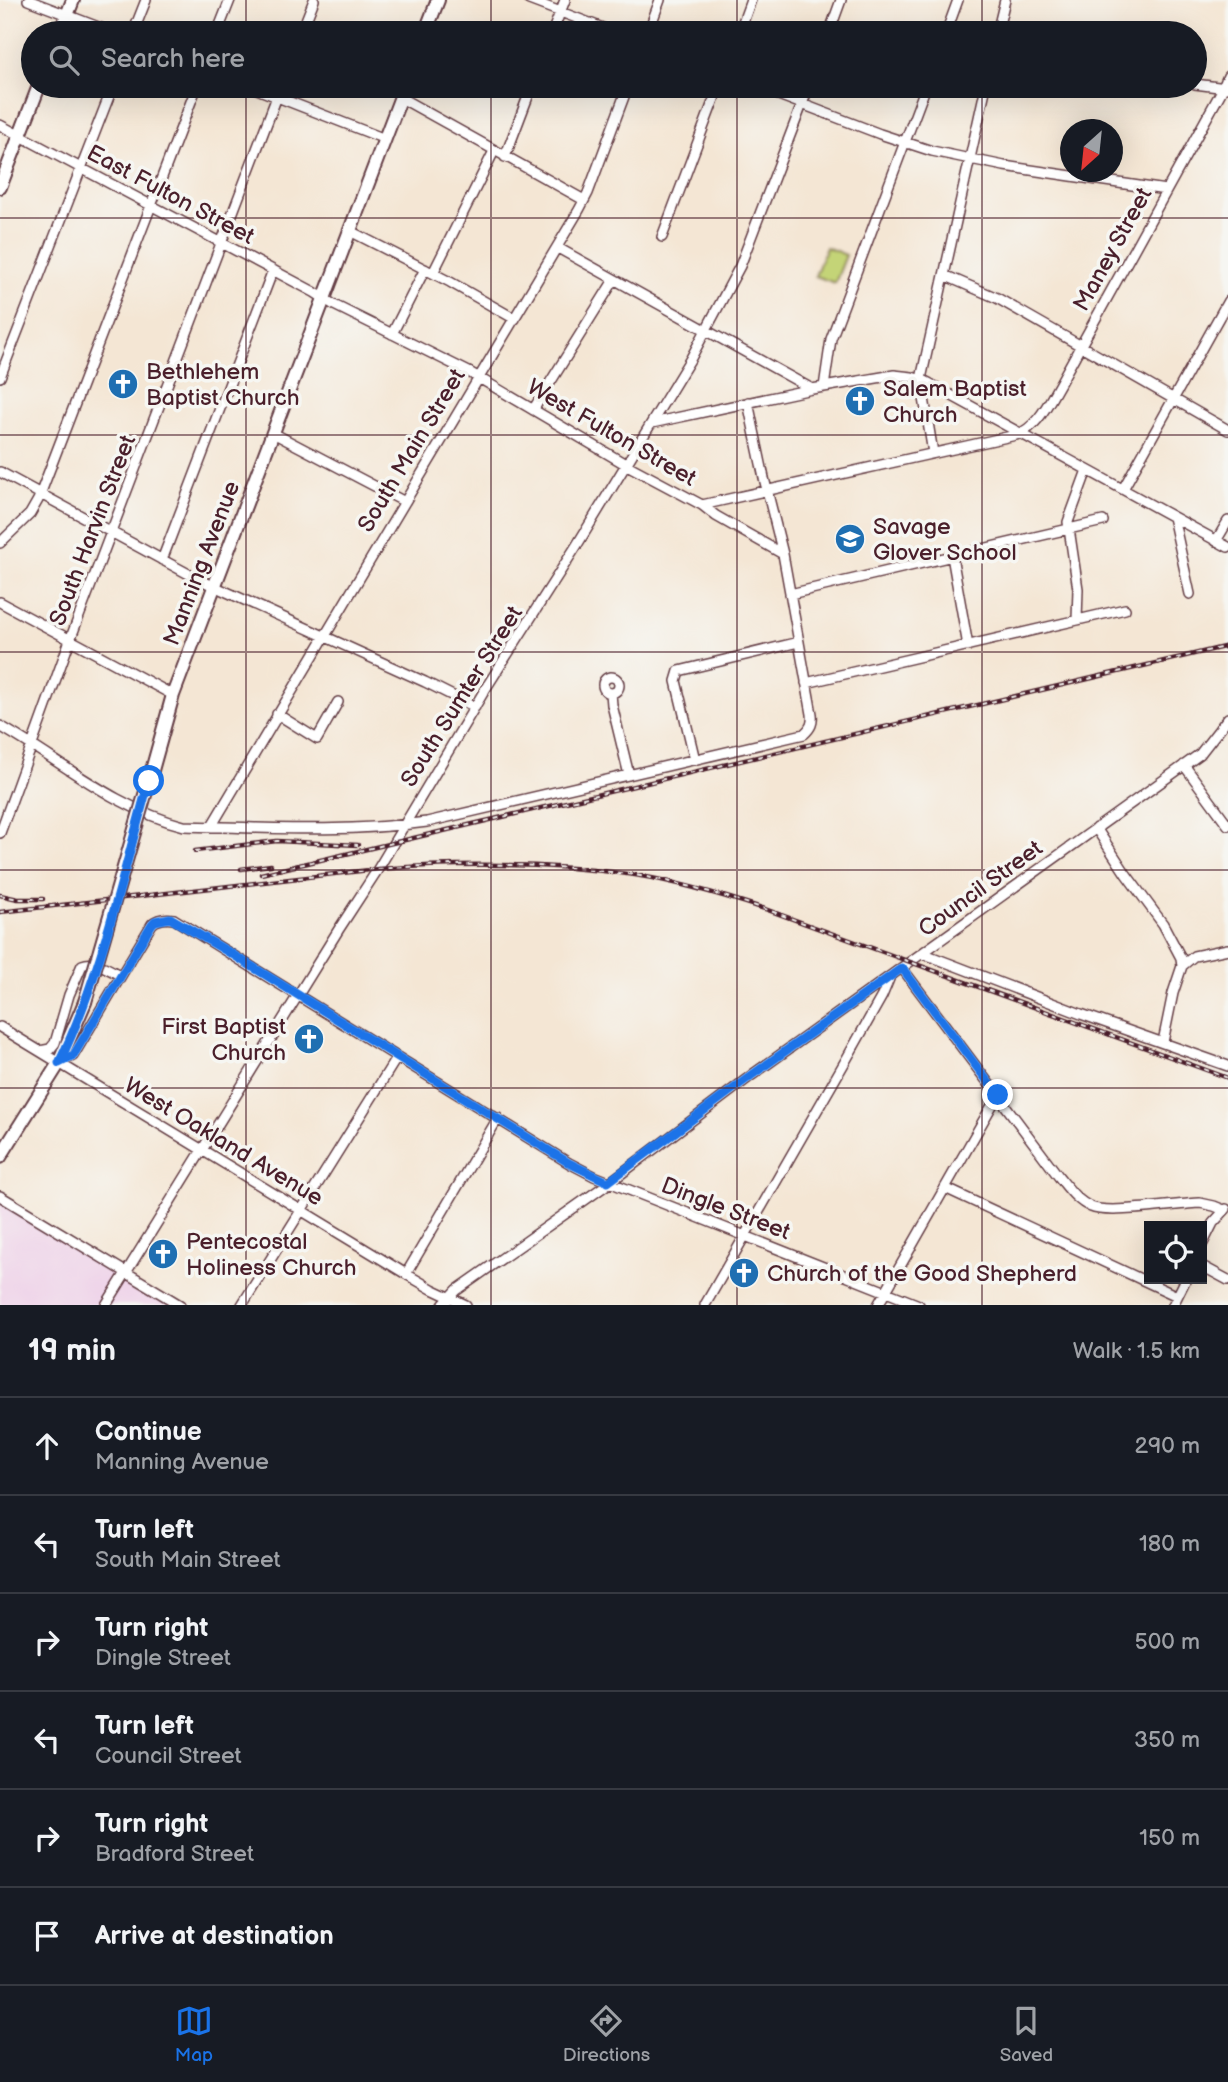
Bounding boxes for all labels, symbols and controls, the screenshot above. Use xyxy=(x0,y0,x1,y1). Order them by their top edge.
search box xyxy=(21,21,1207,98)
icon: search xyxy=(45,41,83,79)
text: Search here xyxy=(101,44,245,75)
north arrow xyxy=(1060,119,1123,182)
street label: East Fulton Street xyxy=(82,139,259,251)
street label: Maney Street xyxy=(1067,183,1158,316)
place label: Bethlehem Baptist Church xyxy=(146,358,300,412)
street label: South Main Street xyxy=(352,364,472,537)
church icon: Bethlehem Baptist Church xyxy=(106,367,140,401)
street label: West Fulton Street xyxy=(522,373,701,493)
place label: Salem Baptist Church xyxy=(883,375,1027,429)
church icon: Salem Baptist Church xyxy=(843,384,877,418)
street label: South Harvin Street xyxy=(44,431,142,630)
street label: Manning Avenue xyxy=(158,477,246,650)
place label: Savage Glover School xyxy=(873,513,1017,567)
school or university icon: Savage Glover School xyxy=(833,522,867,556)
street label: South Sumter Street xyxy=(395,601,529,792)
route start xyxy=(133,765,164,796)
street label: Council Street xyxy=(913,834,1048,943)
place label: First Baptist Church xyxy=(161,1013,286,1067)
church icon: First Baptist Church xyxy=(292,1022,326,1056)
street label: West Oakland Avenue xyxy=(119,1071,328,1212)
route end xyxy=(982,1079,1013,1110)
street label: Dingle Street xyxy=(657,1172,794,1246)
map controls xyxy=(1144,1221,1207,1284)
button: locate xyxy=(1144,1221,1207,1284)
place label: Pentecostal Holiness Church xyxy=(186,1228,357,1282)
church icon: Pentecostal Holiness Church xyxy=(146,1237,180,1271)
church icon: Church of the Good Shepherd xyxy=(727,1256,761,1290)
place label: Church of the Good Shepherd xyxy=(767,1260,1077,1288)
text: 19 min xyxy=(28,1333,116,1369)
text: Walk · 1.5 km xyxy=(1073,1337,1200,1365)
text: Continue xyxy=(95,1417,202,1448)
icon: ahead xyxy=(28,1427,66,1465)
text: 290 m xyxy=(1134,1432,1200,1460)
text: Manning Avenue xyxy=(95,1448,269,1476)
text: Turn left xyxy=(95,1515,194,1546)
icon: left xyxy=(28,1525,66,1563)
text: 180 m xyxy=(1139,1530,1200,1558)
text: South Main Street xyxy=(95,1546,281,1574)
text: Turn right xyxy=(95,1613,208,1644)
icon: right xyxy=(28,1623,66,1661)
text: 500 m xyxy=(1135,1628,1200,1656)
text: Dingle Street xyxy=(95,1644,231,1672)
text: Turn left xyxy=(95,1711,194,1742)
icon: left xyxy=(28,1721,66,1759)
text: 350 m xyxy=(1134,1726,1200,1754)
text: Council Street xyxy=(95,1742,242,1770)
text: Turn right xyxy=(95,1809,208,1840)
icon: right xyxy=(28,1819,66,1857)
text: 150 m xyxy=(1139,1824,1200,1852)
text: Bradford Street xyxy=(95,1840,254,1868)
icon: arrive xyxy=(28,1917,66,1955)
text: Arrive at destination xyxy=(95,1921,334,1952)
tab: Map xyxy=(175,2002,213,2067)
tab: Directions xyxy=(563,2002,650,2067)
tab: Saved xyxy=(1000,2002,1053,2067)

